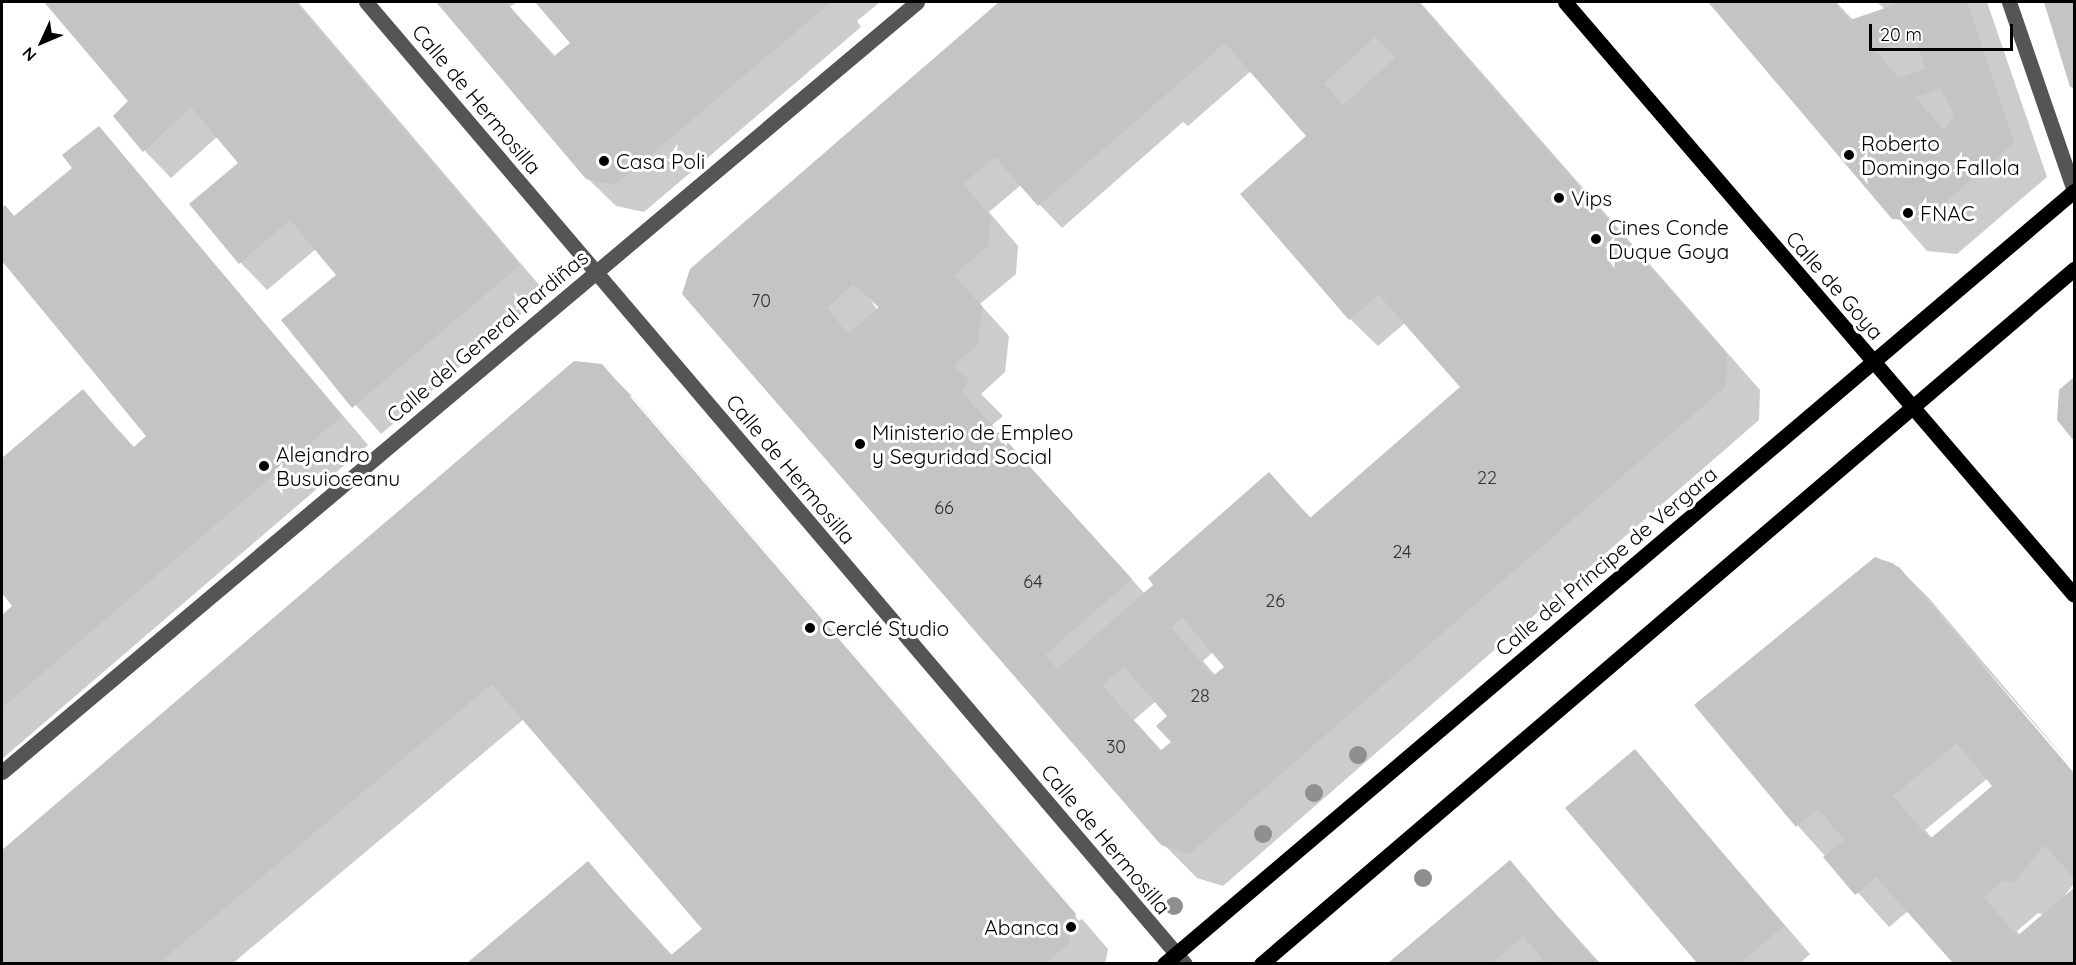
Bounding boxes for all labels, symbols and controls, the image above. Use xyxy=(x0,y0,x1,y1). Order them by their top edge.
north arrow xyxy=(12,12,72,72)
scale bar xyxy=(1872,12,2016,50)
street label: Calle de Hermosilla xyxy=(407,19,547,179)
text: 20 m xyxy=(1880,23,1922,46)
text: N xyxy=(18,43,40,66)
place label: Roberto Domingo Fallola xyxy=(1861,130,2020,180)
place label: Casa Poli xyxy=(616,148,705,174)
marker: Roberto Domingo Fallola xyxy=(1842,148,1856,162)
marker: Casa Poli xyxy=(597,154,611,168)
place label: Vips xyxy=(1571,185,1612,211)
marker: Vips xyxy=(1552,191,1566,205)
place label: FNAC xyxy=(1920,200,1974,226)
marker: FNAC xyxy=(1901,206,1915,220)
place label: Cines Conde Duque Goya xyxy=(1608,214,1729,264)
street label: Calle de Goya xyxy=(1781,226,1889,344)
marker: Cines Conde Duque Goya xyxy=(1589,232,1603,246)
street label: Calle del General Pardiñas xyxy=(381,244,593,428)
house number: 70 xyxy=(751,290,771,312)
street label: Calle de Hermosilla xyxy=(721,389,861,549)
place label: Ministerio de Empleo y Seguridad Social xyxy=(872,419,1074,469)
marker: Ministerio de Empleo y Seguridad Social xyxy=(853,437,867,451)
place label: Alejandro Busuioceanu xyxy=(276,441,400,491)
marker: Alejandro Busuioceanu xyxy=(257,459,271,473)
street label: Calle del Príncipe de Vergara xyxy=(1490,461,1722,661)
house number: 22 xyxy=(1477,467,1497,489)
house number: 66 xyxy=(934,497,954,519)
house number: 24 xyxy=(1392,541,1412,563)
house number: 64 xyxy=(1023,571,1043,593)
house number: 26 xyxy=(1265,590,1285,612)
place label: Cerclé Studio xyxy=(822,615,949,641)
marker: Cerclé Studio xyxy=(803,621,817,635)
house number: 28 xyxy=(1190,685,1210,707)
house number: 30 xyxy=(1106,736,1126,758)
street label: Calle de Hermosilla xyxy=(1036,759,1176,919)
place label: Abanca xyxy=(984,914,1059,940)
marker: Abanca xyxy=(1064,920,1078,934)

